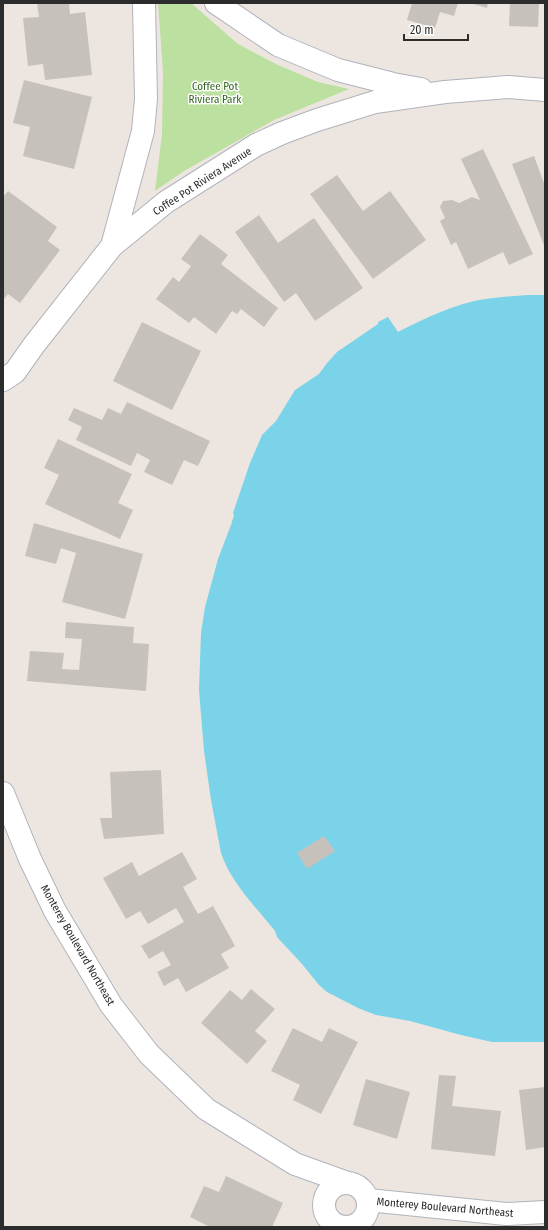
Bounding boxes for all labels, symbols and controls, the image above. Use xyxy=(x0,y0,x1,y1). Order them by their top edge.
scale bar xyxy=(404,16,468,42)
text: 20 m xyxy=(410,23,434,37)
park label: Coffee Pot Riviera Park xyxy=(189,80,242,106)
street label: Coffee Pot Riviera Avenue xyxy=(151,145,254,218)
street label: Monterey Boulevard Northeast xyxy=(38,883,118,1008)
street label: Monterey Boulevard Northeast xyxy=(376,1195,514,1220)

